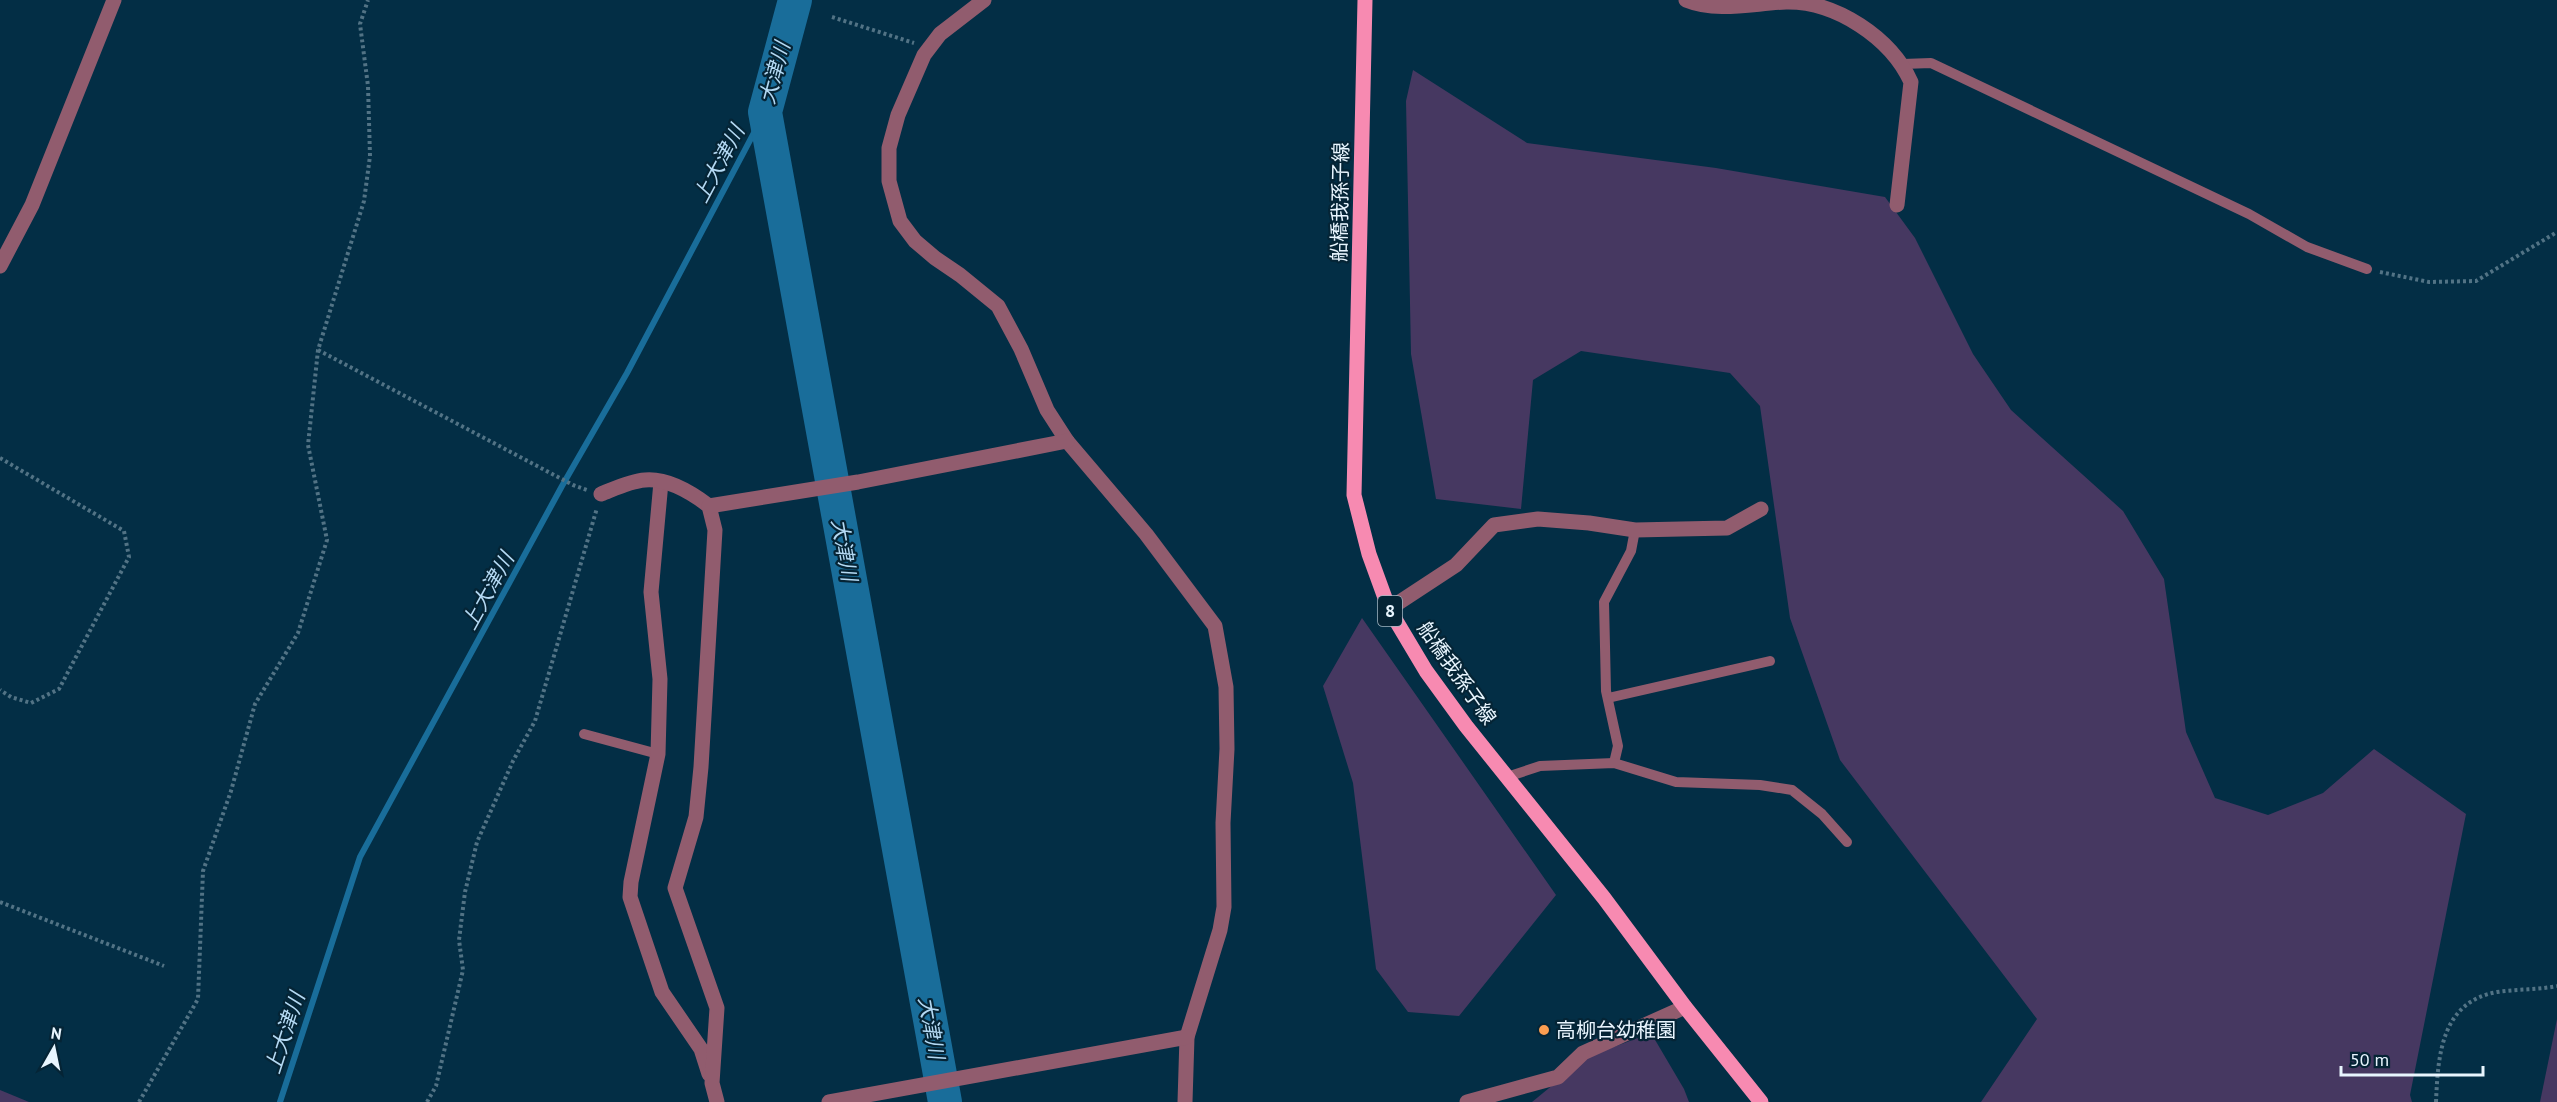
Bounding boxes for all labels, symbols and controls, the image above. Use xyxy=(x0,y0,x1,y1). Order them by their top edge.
water label: 大津川 xyxy=(753,37,796,107)
water label: 上大津川 xyxy=(687,119,751,207)
street label: 船橋我孫子線 xyxy=(1326,142,1354,262)
water label: 大津川 xyxy=(826,517,864,585)
water label: 上大津川 xyxy=(455,546,521,634)
road number: 8 xyxy=(1378,596,1402,626)
street label: 船橋我孫子線 xyxy=(1412,616,1502,730)
water label: 上大津川 xyxy=(259,987,311,1077)
water label: 大津川 xyxy=(913,995,951,1063)
place label: 高柳台幼稚園 xyxy=(1556,1017,1676,1043)
north arrow xyxy=(24,1018,84,1078)
text: N xyxy=(50,1022,63,1044)
marker: 高柳台幼稚園 xyxy=(1537,1023,1551,1037)
scale bar xyxy=(2341,1039,2484,1077)
text: 50 m xyxy=(2350,1048,2389,1071)

